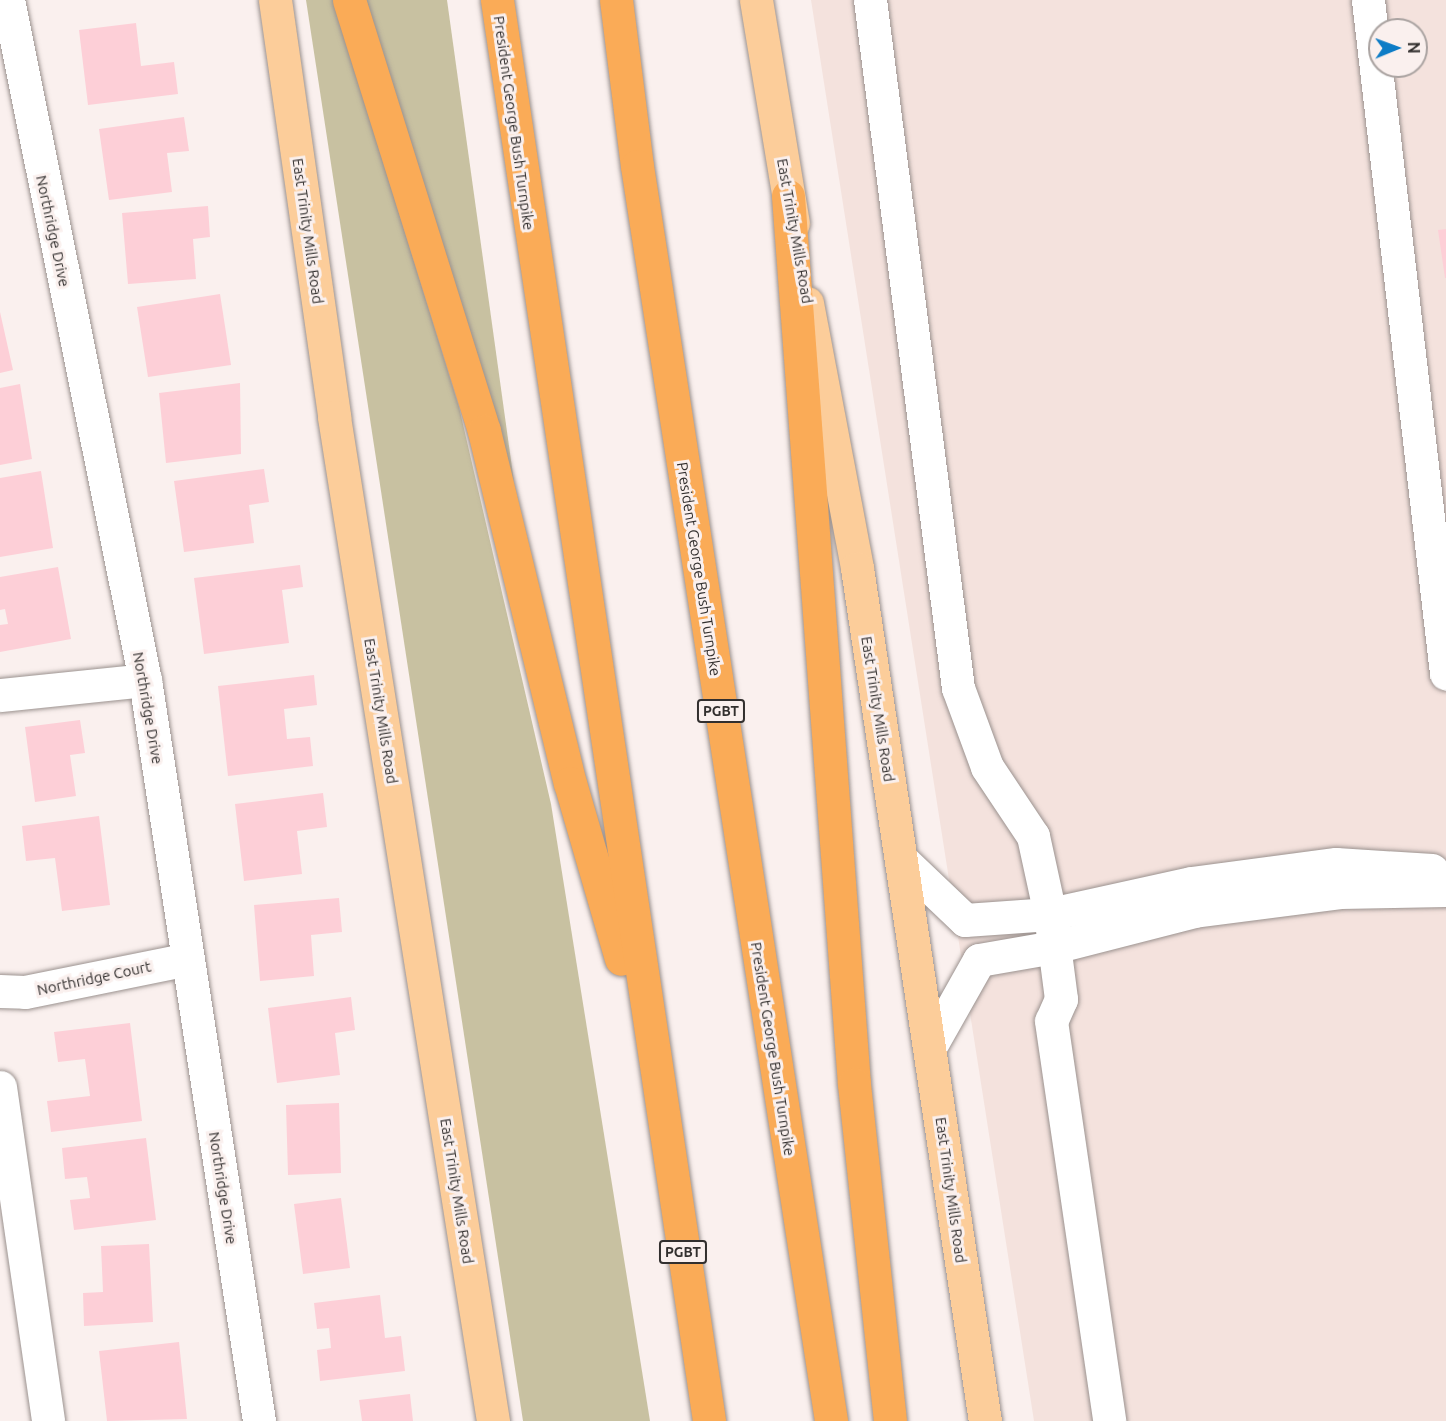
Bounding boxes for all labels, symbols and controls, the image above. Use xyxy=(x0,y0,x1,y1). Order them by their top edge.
street label: President George Bush Turnpike xyxy=(490,15,538,231)
north arrow xyxy=(1368,18,1428,78)
text: N xyxy=(1405,42,1423,54)
street label: East Trinity Mills Road xyxy=(289,157,327,305)
street label: East Trinity Mills Road xyxy=(773,157,817,305)
street label: Northridge Drive xyxy=(32,174,74,288)
street label: President George Bush Turnpike xyxy=(673,461,725,677)
street label: East Trinity Mills Road xyxy=(858,635,898,783)
street label: East Trinity Mills Road xyxy=(361,637,401,785)
street label: Northridge Drive xyxy=(129,651,167,765)
road number: PGBT xyxy=(696,700,746,722)
street label: President George Bush Turnpike xyxy=(747,941,799,1157)
street label: Northridge Court xyxy=(35,957,153,999)
street label: East Trinity Mills Road xyxy=(932,1116,970,1264)
street label: East Trinity Mills Road xyxy=(437,1117,477,1265)
street label: Northridge Drive xyxy=(205,1131,241,1245)
road number: PGBT xyxy=(658,1241,708,1263)

